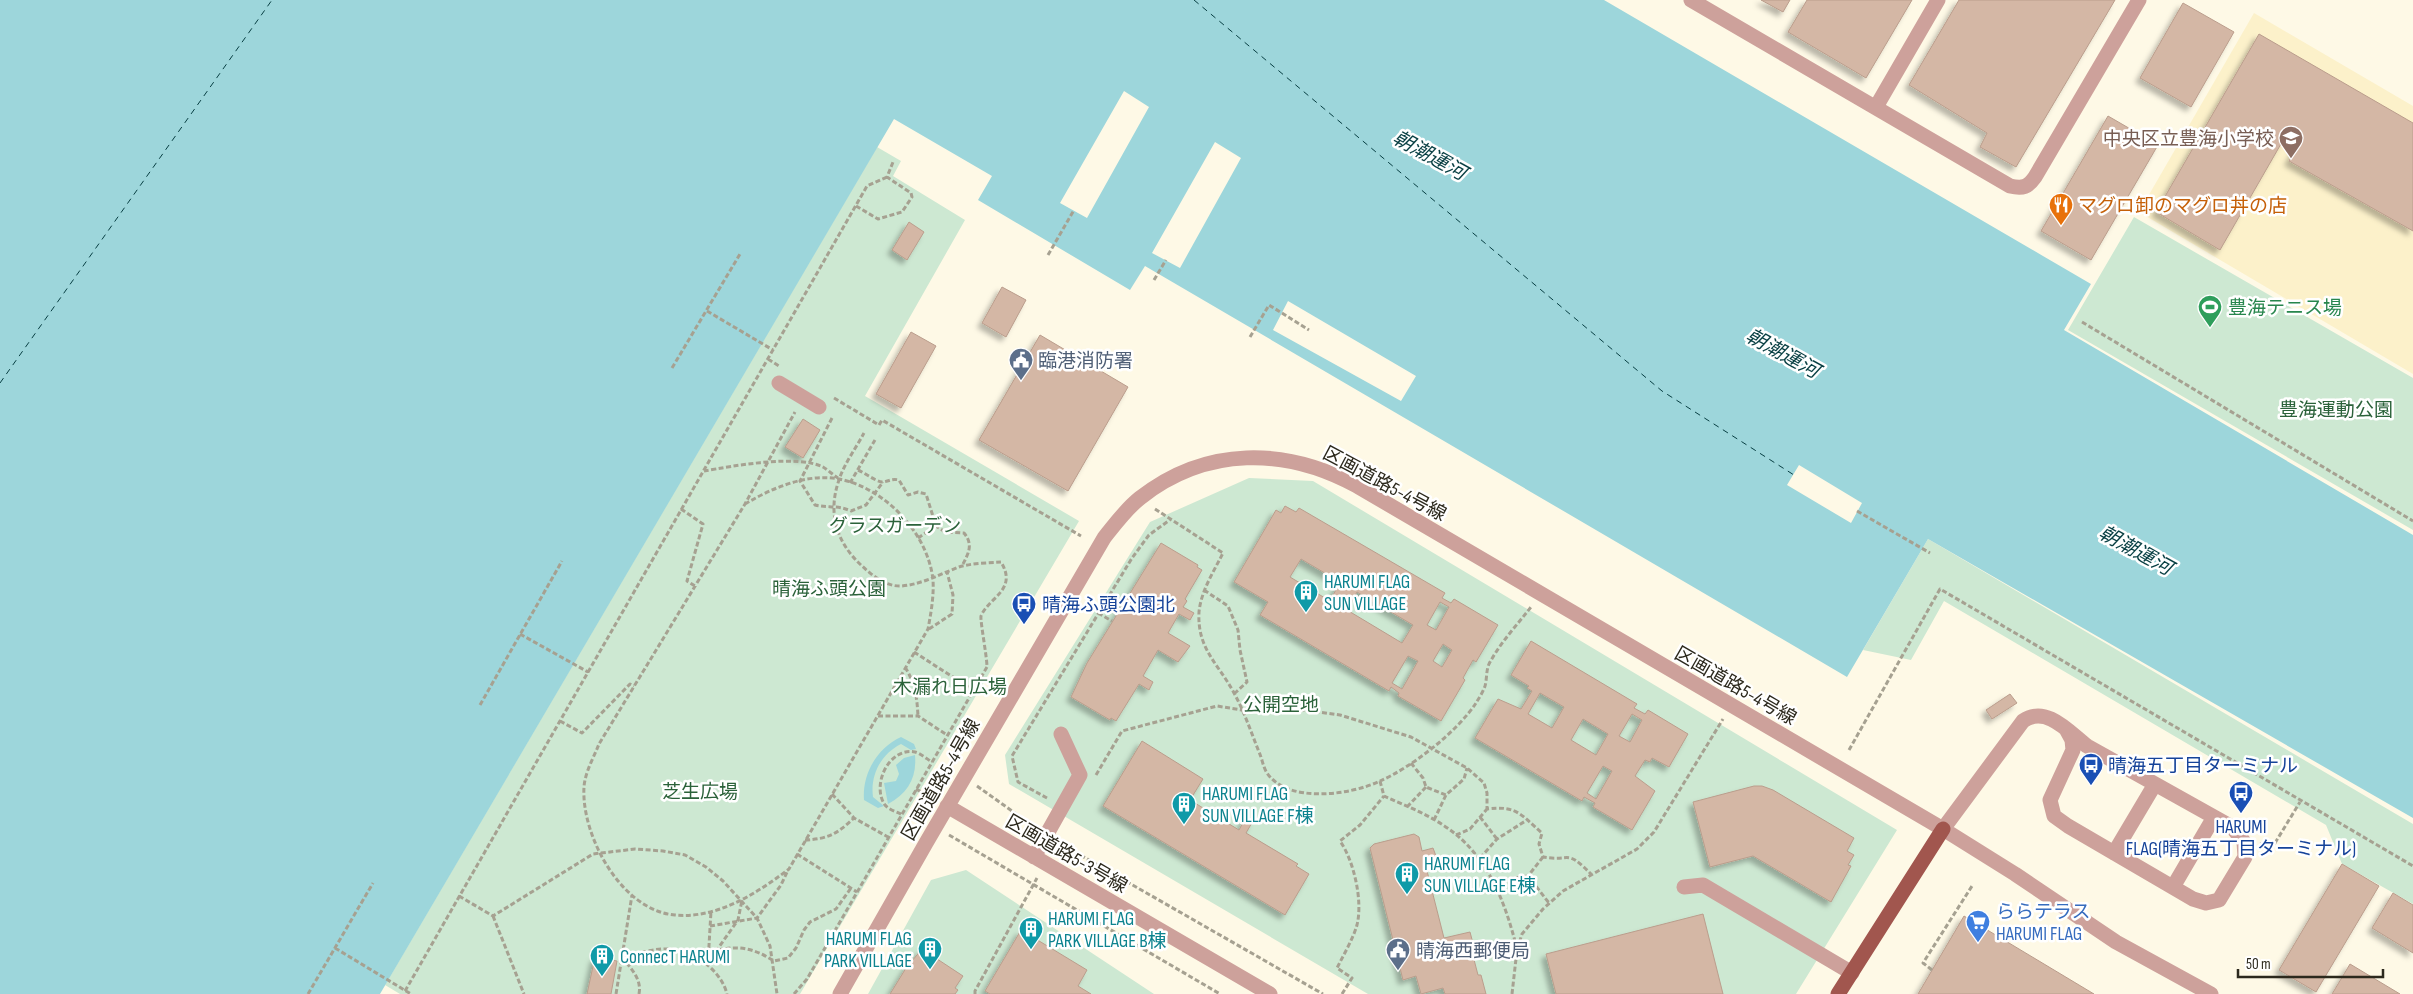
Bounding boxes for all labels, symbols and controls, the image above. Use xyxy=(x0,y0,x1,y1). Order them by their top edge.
school or university icon: 中央区立豊海小学校 xyxy=(2278,125,2304,159)
water label: 朝潮運河 xyxy=(1389,126,1474,188)
place label: 中央区立豊海小学校 xyxy=(2103,128,2274,151)
restaurant icon: マグロ卸のマグロ丼の店 xyxy=(2048,192,2074,226)
place label: マグロ卸のマグロ丼の店 xyxy=(2078,195,2287,218)
sports icon: 豊海テニス場 xyxy=(2197,294,2223,328)
place label: 豊海テニス場 xyxy=(2228,297,2342,320)
water label: 朝潮運河 xyxy=(1742,324,1827,386)
public building icon: 臨港消防署 xyxy=(1008,347,1034,381)
place label: 臨港消防署 xyxy=(1038,350,1133,373)
park label: 豊海運動公園 xyxy=(2279,399,2393,422)
street label: 区画道路5-4号線 xyxy=(1319,442,1450,527)
park label: グラスガーデン xyxy=(829,515,961,538)
water label: 朝潮運河 xyxy=(2095,521,2180,583)
place label: HARUMI FLAG SUN VILLAGE xyxy=(1324,571,1410,616)
park label: 晴海ふ頭公園 xyxy=(772,578,886,601)
building icon: HARUMI FLAG SUN VILLAGE xyxy=(1293,579,1319,613)
bus stop icon: 晴海ふ頭公園北 xyxy=(1011,591,1037,625)
place label: 晴海ふ頭公園北 xyxy=(1042,594,1175,617)
street label: 区画道路5-4号線 xyxy=(1670,642,1800,730)
park label: 木漏れ日広場 xyxy=(893,676,1007,699)
park label: 公開空地 xyxy=(1243,694,1319,717)
street label: 区画道路5-4号線 xyxy=(897,715,985,845)
bus stop icon: 晴海五丁目ターミナル xyxy=(2078,752,2104,786)
place label: 晴海五丁目ターミナル xyxy=(2108,755,2298,778)
bus stop icon: HARUMI FLAG(晴海五丁目ターミナル) xyxy=(2228,780,2254,814)
park label: 芝生広場 xyxy=(662,781,738,804)
place label: HARUMI FLAG SUN VILLAGE F棟 xyxy=(1202,783,1314,828)
building icon: HARUMI FLAG SUN VILLAGE F棟 xyxy=(1171,791,1197,825)
street label: 区画道路5-3号線 xyxy=(1001,810,1131,898)
place label: HARUMI FLAG(晴海五丁目ターミナル) xyxy=(2126,816,2356,861)
place label: HARUMI FLAG SUN VILLAGE E棟 xyxy=(1424,853,1536,898)
building icon: HARUMI FLAG SUN VILLAGE E棟 xyxy=(1394,861,1420,895)
place label: ららテラス HARUMI FLAG xyxy=(1996,901,2091,946)
place label: HARUMI FLAG PARK VILLAGE B棟 xyxy=(1048,908,1167,953)
supermarket icon: ららテラス HARUMI FLAG xyxy=(1965,909,1991,943)
building icon: HARUMI FLAG PARK VILLAGE B棟 xyxy=(1018,916,1044,950)
place label: HARUMI FLAG PARK VILLAGE xyxy=(824,928,912,973)
building icon: HARUMI FLAG PARK VILLAGE xyxy=(917,936,943,970)
public building icon: 晴海西郵便局 xyxy=(1385,937,1411,971)
place label: 晴海西郵便局 xyxy=(1416,940,1530,963)
building icon: ConnecT HARUMI xyxy=(589,943,615,977)
place label: ConnecT HARUMI xyxy=(620,946,730,969)
scale bar xyxy=(2238,946,2383,978)
text: 50 m xyxy=(2246,955,2271,974)

